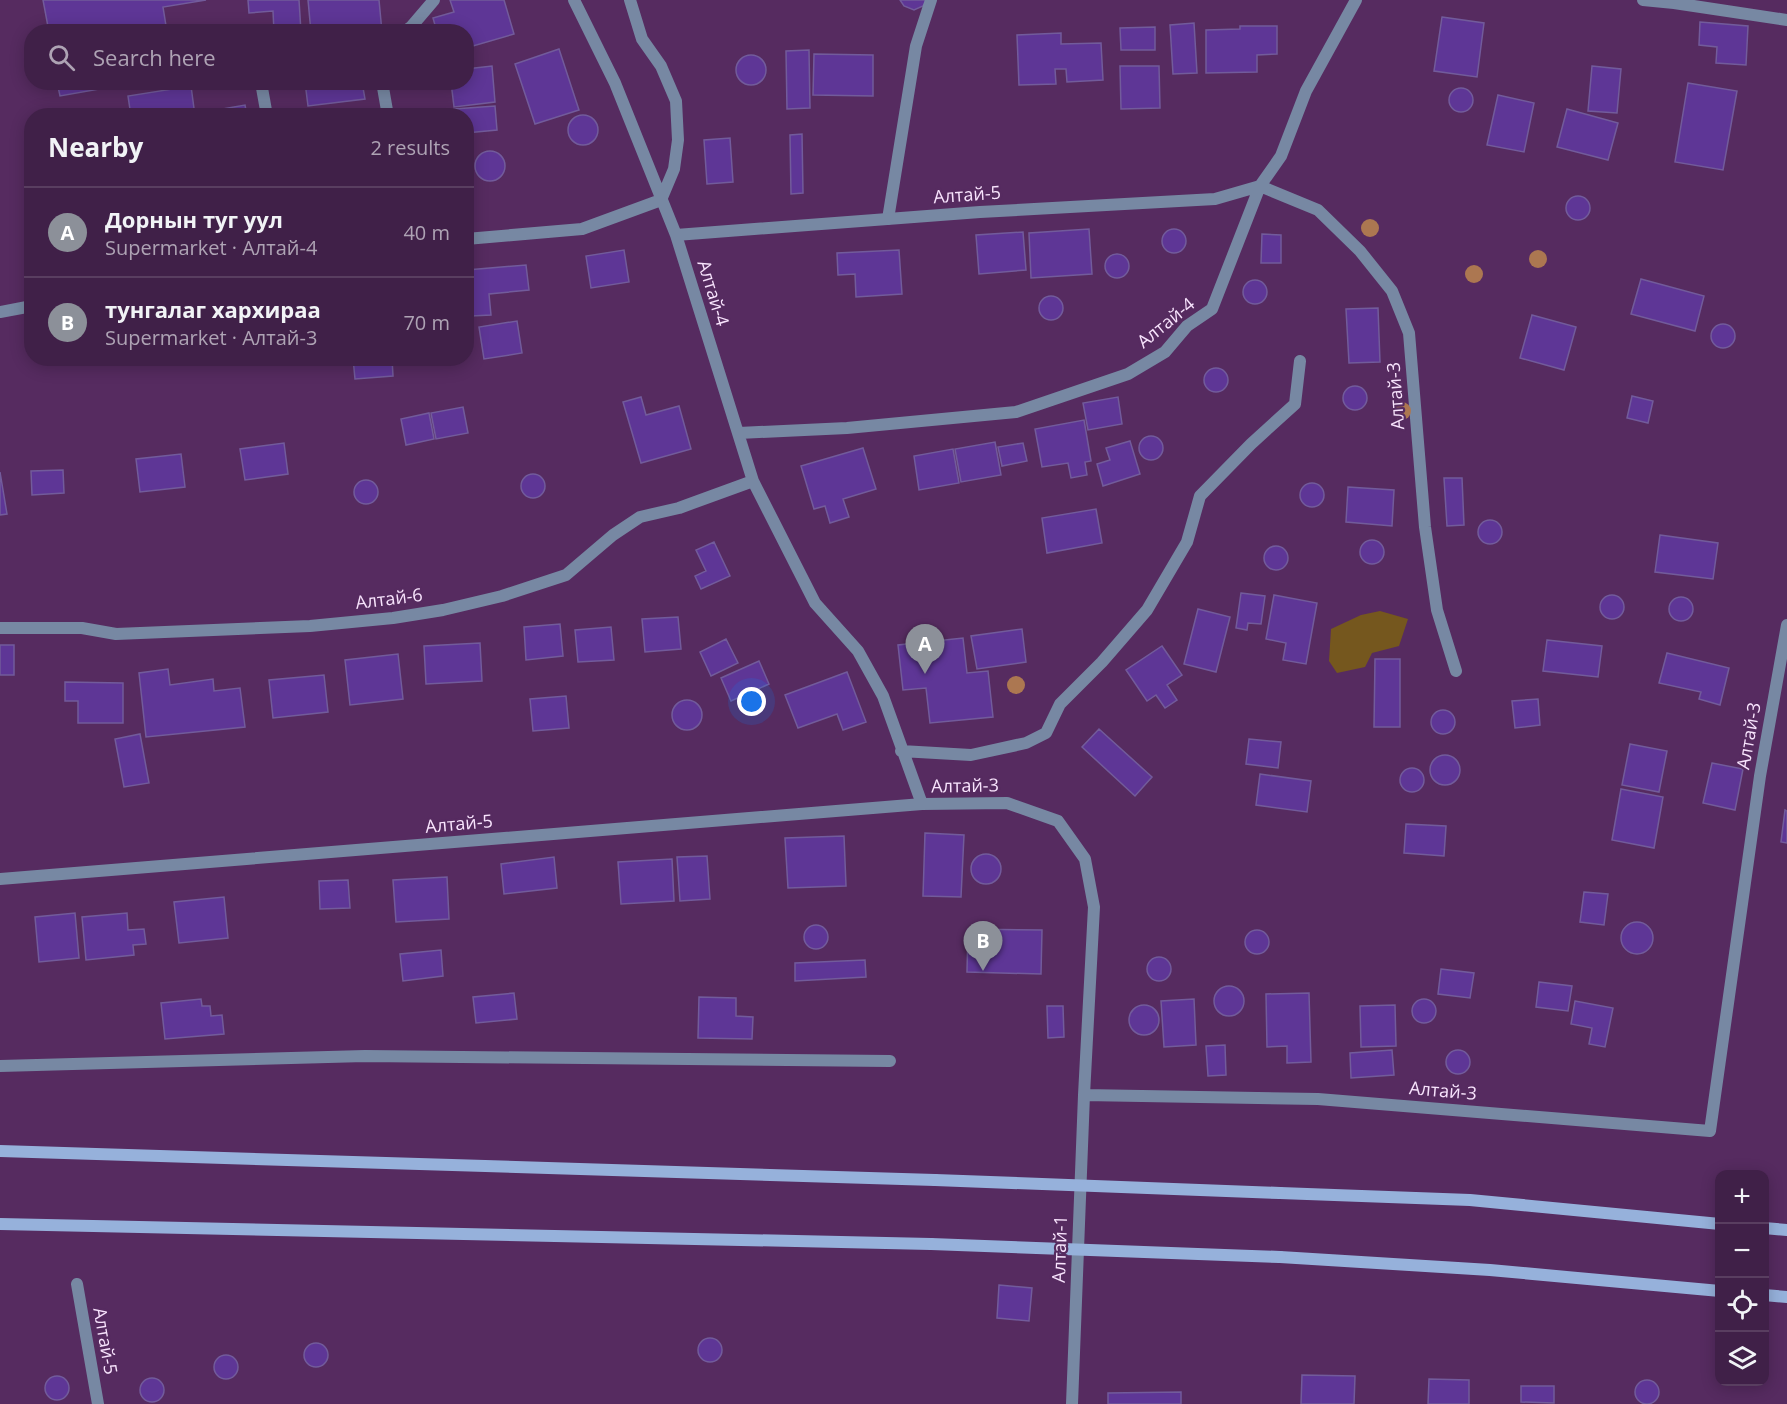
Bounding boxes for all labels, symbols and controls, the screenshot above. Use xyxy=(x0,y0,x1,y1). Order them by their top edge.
search box xyxy=(24,24,474,90)
icon: search xyxy=(45,41,78,74)
text: Search here xyxy=(93,42,216,72)
text: Nearby xyxy=(48,129,143,165)
text: 2 results xyxy=(370,134,450,161)
street label: Алтай-5 xyxy=(932,180,1002,208)
text: Дорнын туг уул xyxy=(105,204,283,234)
text: A xyxy=(61,219,74,246)
text: 40 m xyxy=(403,219,450,246)
text: Supermarket · Алтай-4 xyxy=(105,234,317,261)
street label: Алтай-4 xyxy=(693,257,735,329)
street label: Алтай-4 xyxy=(1132,292,1199,353)
text: тунгалаг хархираа xyxy=(105,294,321,324)
text: B xyxy=(61,309,74,336)
text: 70 m xyxy=(403,309,450,336)
text: Supermarket · Алтай-3 xyxy=(105,324,317,351)
street label: Алтай-3 xyxy=(1381,361,1409,431)
street label: Алтай-6 xyxy=(354,582,424,614)
pin: A xyxy=(906,624,944,674)
your location xyxy=(737,687,766,716)
street label: Алтай-3 xyxy=(1730,700,1766,771)
street label: Алтай-3 xyxy=(931,772,999,798)
street label: Алтай-5 xyxy=(424,808,494,838)
pin: B xyxy=(964,922,1002,971)
street label: Алтай-3 xyxy=(1408,1075,1478,1105)
map controls xyxy=(1715,1170,1769,1386)
button: + xyxy=(1715,1170,1769,1224)
street label: Алтай-1 xyxy=(1046,1215,1072,1283)
button: − xyxy=(1715,1224,1769,1278)
button: locate xyxy=(1715,1278,1769,1332)
street label: Алтай-5 xyxy=(88,1305,124,1376)
button: layers xyxy=(1715,1332,1769,1386)

